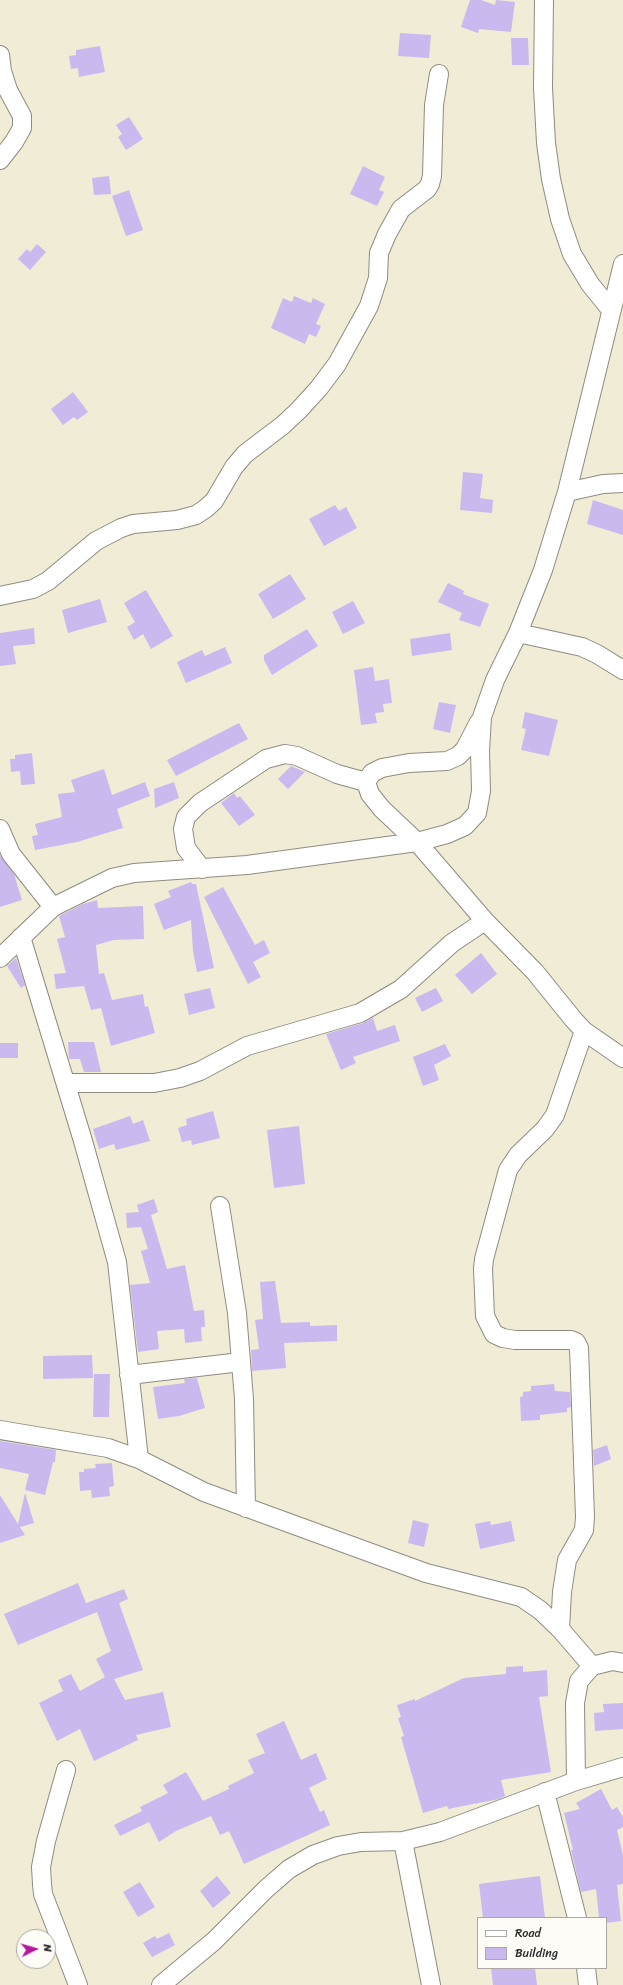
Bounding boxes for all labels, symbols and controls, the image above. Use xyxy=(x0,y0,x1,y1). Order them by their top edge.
legend xyxy=(477,1917,607,1969)
text: Road xyxy=(515,1922,541,1944)
north arrow xyxy=(16,1929,56,1969)
text: Building xyxy=(515,1942,558,1964)
text: N xyxy=(38,1943,57,1953)

